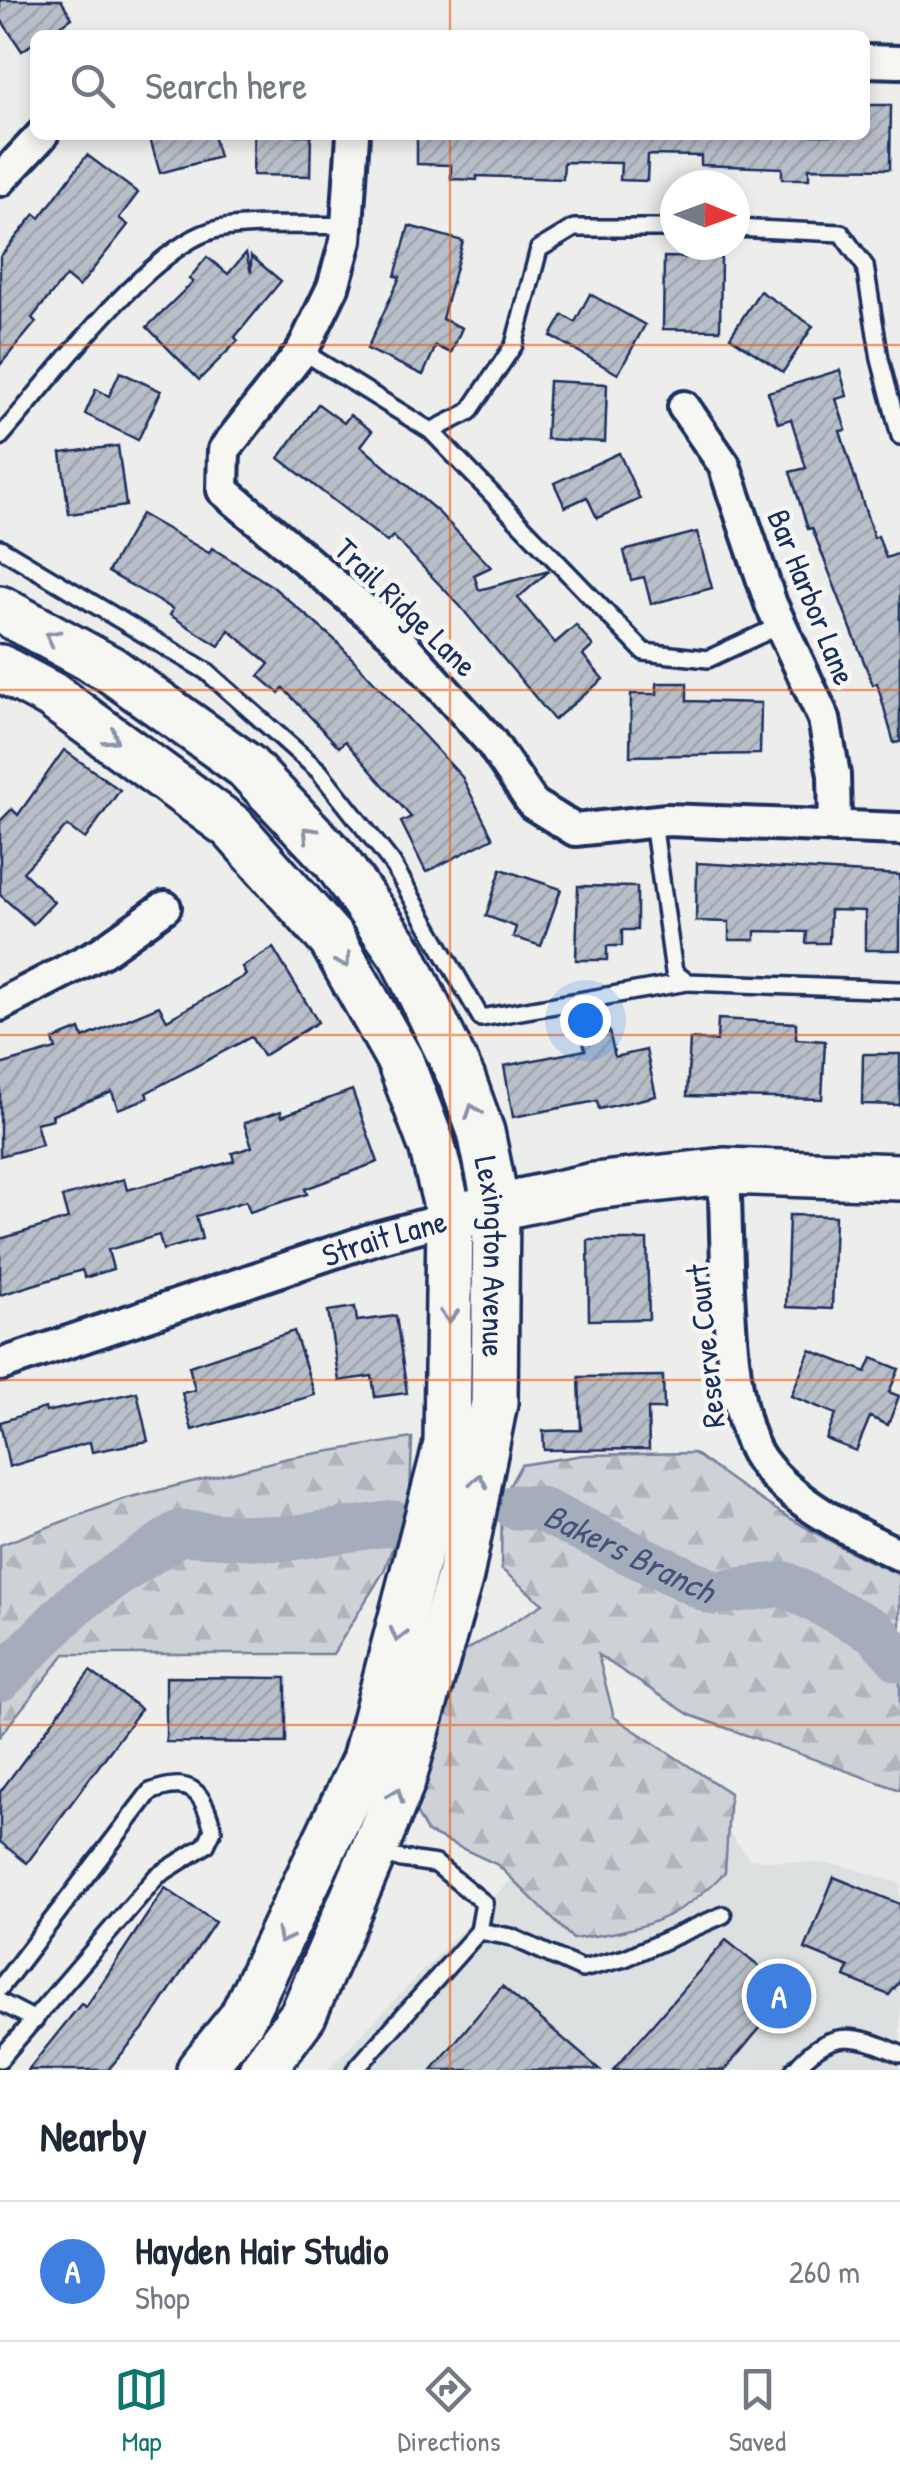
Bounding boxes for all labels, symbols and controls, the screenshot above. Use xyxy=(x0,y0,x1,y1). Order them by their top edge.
search box xyxy=(30,30,870,140)
icon: search xyxy=(65,58,120,113)
text: Search here xyxy=(145,59,307,111)
north arrow xyxy=(660,170,750,260)
street label: Bar Harbor Lane xyxy=(757,503,867,691)
street label: Trail Ridge Lane xyxy=(325,528,487,686)
one-way arrow xyxy=(45,630,63,650)
one-way arrow xyxy=(101,726,120,744)
one-way arrow xyxy=(303,826,321,845)
one-way arrow xyxy=(332,951,352,969)
your location xyxy=(560,995,611,1046)
one-way arrow xyxy=(465,1103,485,1120)
street label: Lexington Avenue xyxy=(465,1152,518,1358)
street label: Strait Lane xyxy=(316,1198,451,1276)
street label: Reserve Court xyxy=(675,1261,735,1430)
one-way arrow xyxy=(438,1308,459,1324)
one-way arrow xyxy=(468,1473,489,1489)
water label: Bakers Branch xyxy=(537,1491,725,1615)
one-way arrow xyxy=(389,1626,410,1643)
one-way arrow xyxy=(384,1787,404,1805)
one-way arrow xyxy=(275,1927,295,1945)
pin: A xyxy=(746,1958,812,2034)
text: Nearby xyxy=(40,2107,147,2164)
text: Hayden Hair Studio xyxy=(135,2224,389,2276)
text: A xyxy=(65,2250,80,2293)
text: 260 m xyxy=(789,2250,860,2293)
text: Shop xyxy=(135,2276,190,2319)
tab: Map xyxy=(114,2362,169,2460)
tab: Directions xyxy=(397,2362,500,2460)
tab: Saved xyxy=(729,2362,786,2460)

